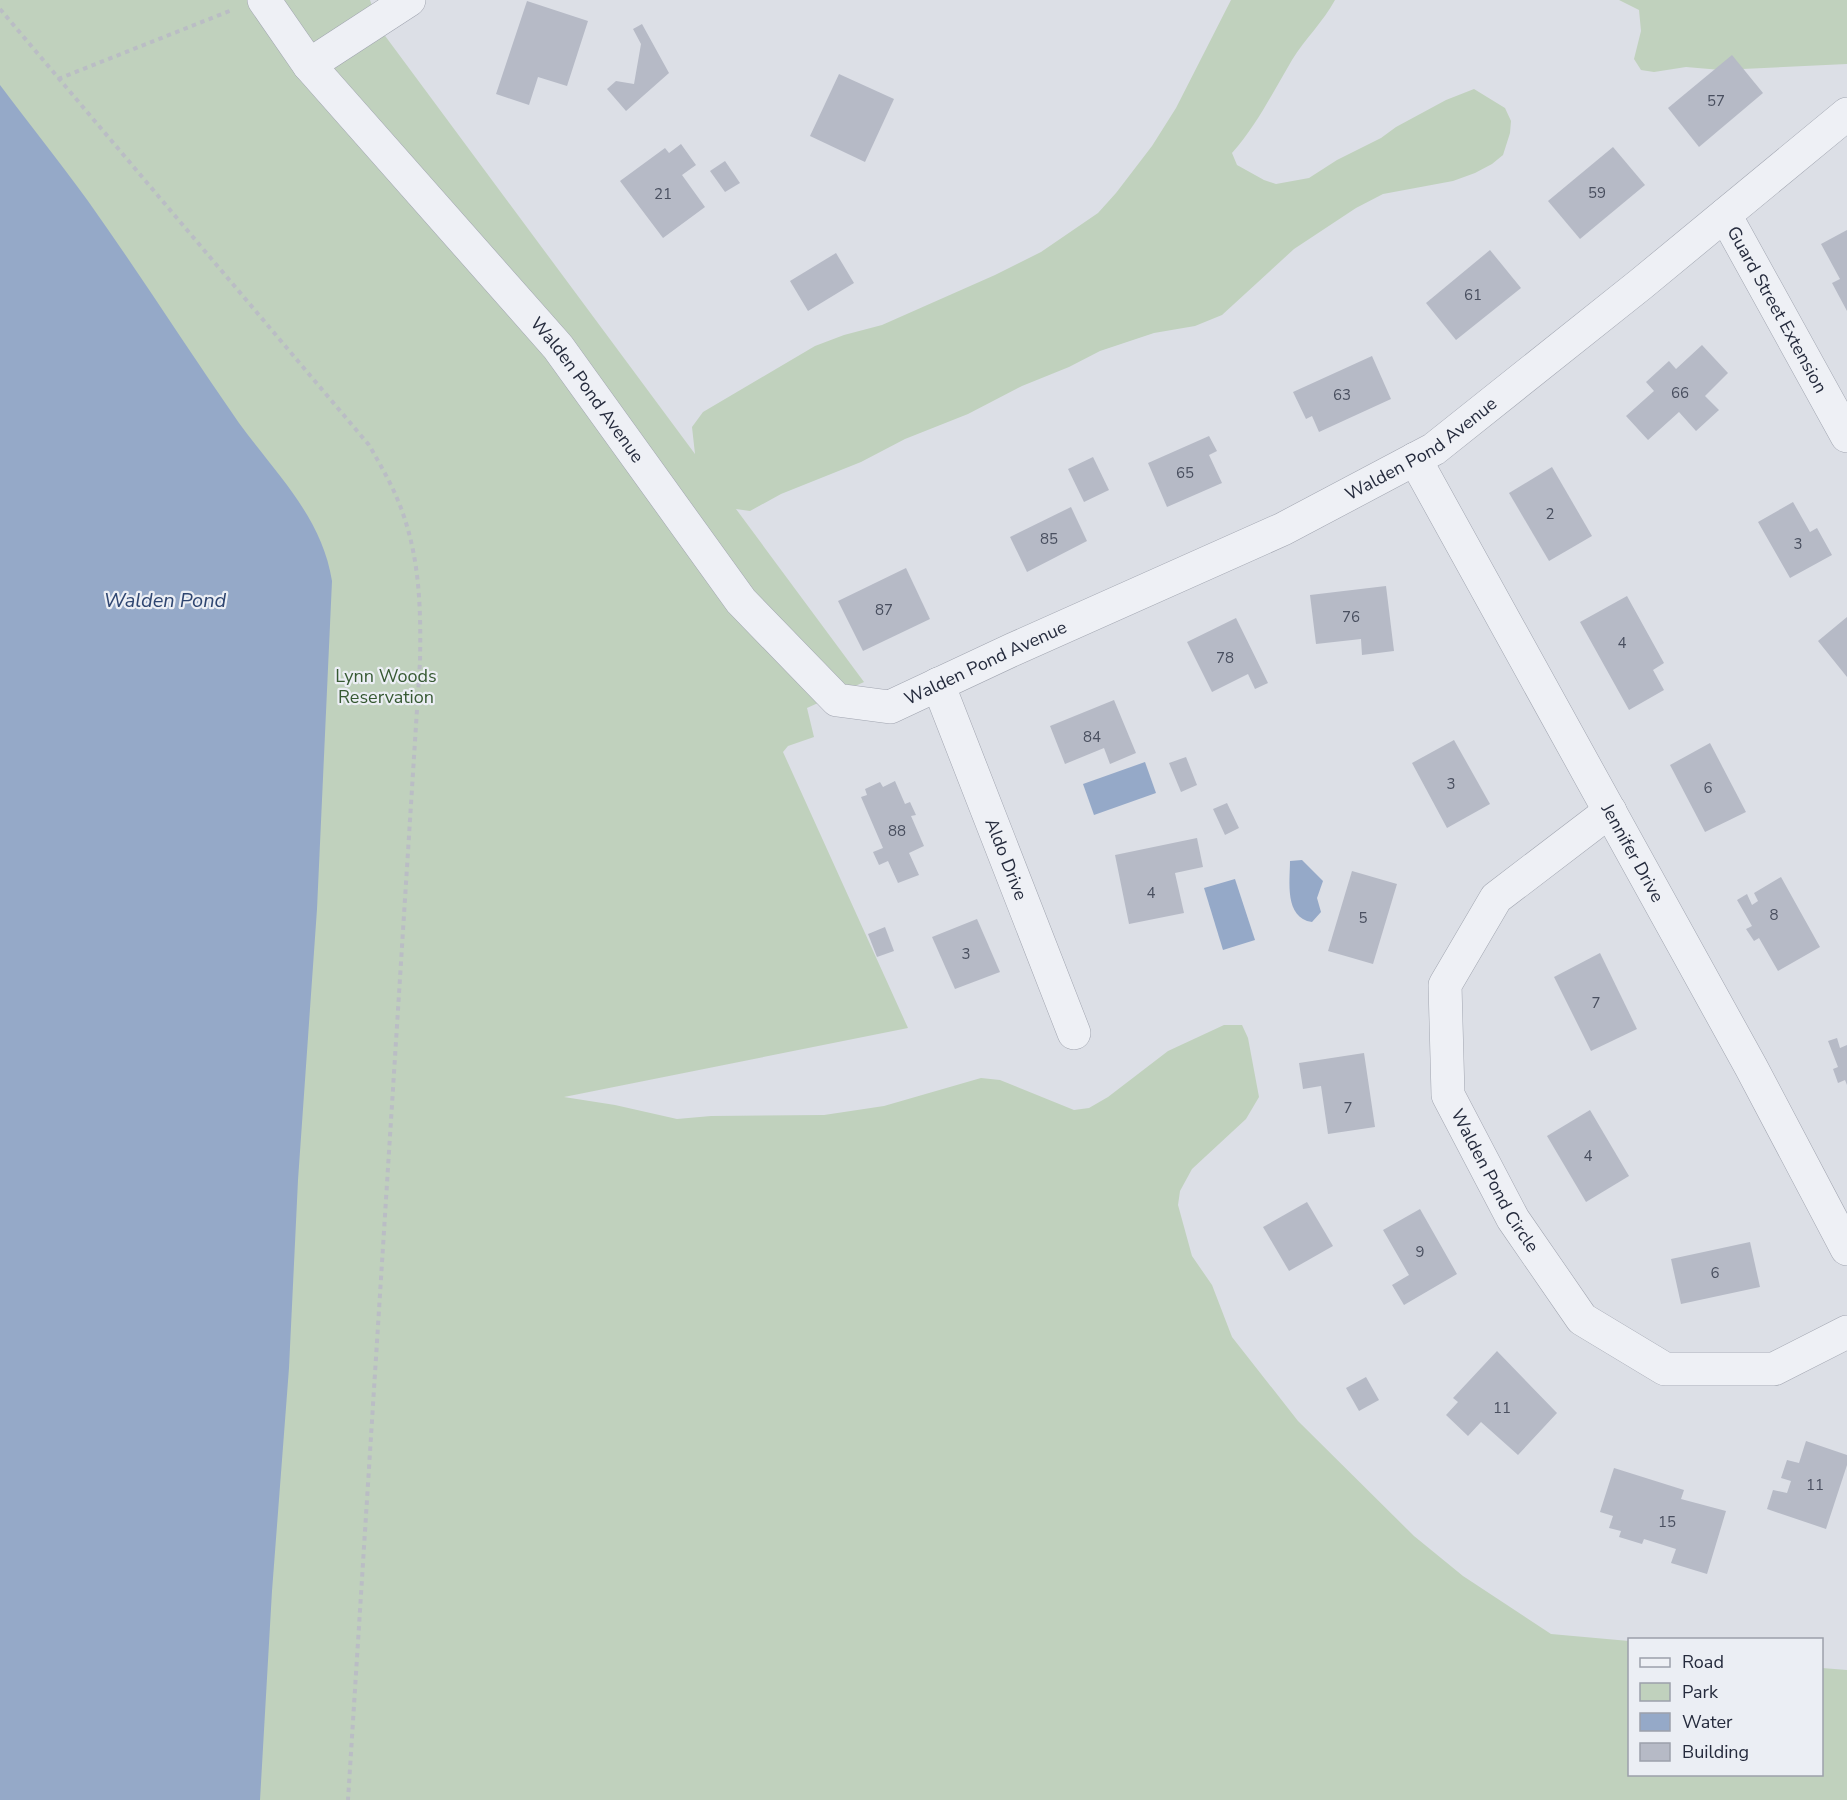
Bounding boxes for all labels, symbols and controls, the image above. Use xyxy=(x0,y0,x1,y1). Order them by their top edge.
house number: 57 xyxy=(1707,91,1725,111)
house number: 59 xyxy=(1588,183,1606,203)
house number: 21 xyxy=(654,184,672,204)
street label: Guard Street Extension xyxy=(1721,222,1833,397)
house number: 61 xyxy=(1464,285,1482,305)
street label: Walden Pond Avenue xyxy=(525,312,649,467)
house number: 66 xyxy=(1671,383,1689,403)
house number: 63 xyxy=(1333,385,1351,405)
street label: Walden Pond Avenue xyxy=(1341,392,1502,506)
house number: 65 xyxy=(1176,463,1194,483)
house number: 2 xyxy=(1545,504,1555,524)
house number: 85 xyxy=(1040,529,1058,549)
house number: 3 xyxy=(1793,534,1803,554)
water label: Walden Pond xyxy=(104,587,227,614)
house number: 87 xyxy=(875,600,893,620)
house number: 76 xyxy=(1342,607,1360,627)
street label: Walden Pond Avenue xyxy=(901,615,1071,711)
house number: 4 xyxy=(1617,633,1627,653)
house number: 78 xyxy=(1216,648,1234,668)
park label: Lynn Woods Reservation xyxy=(335,664,437,709)
house number: 84 xyxy=(1083,727,1101,747)
house number: 3 xyxy=(1446,774,1456,794)
house number: 6 xyxy=(1703,778,1713,798)
street label: Jennifer Drive xyxy=(1595,798,1670,906)
street label: Aldo Drive xyxy=(979,815,1033,904)
house number: 88 xyxy=(888,821,906,841)
house number: 4 xyxy=(1146,883,1156,903)
house number: 8 xyxy=(1769,905,1779,925)
house number: 5 xyxy=(1358,908,1368,928)
house number: 3 xyxy=(961,944,971,964)
house number: 7 xyxy=(1591,993,1601,1013)
house number: 7 xyxy=(1343,1098,1353,1118)
street label: Walden Pond Circle xyxy=(1445,1105,1545,1257)
house number: 4 xyxy=(1583,1146,1593,1166)
house number: 9 xyxy=(1415,1242,1425,1262)
house number: 6 xyxy=(1710,1263,1720,1283)
house number: 11 xyxy=(1493,1398,1511,1418)
house number: 11 xyxy=(1806,1475,1824,1495)
house number: 15 xyxy=(1658,1512,1676,1532)
legend xyxy=(1628,1638,1823,1776)
text: Road xyxy=(1682,1650,1724,1674)
text: Park xyxy=(1682,1680,1719,1704)
text: Water xyxy=(1682,1710,1733,1734)
text: Building xyxy=(1682,1740,1749,1764)

